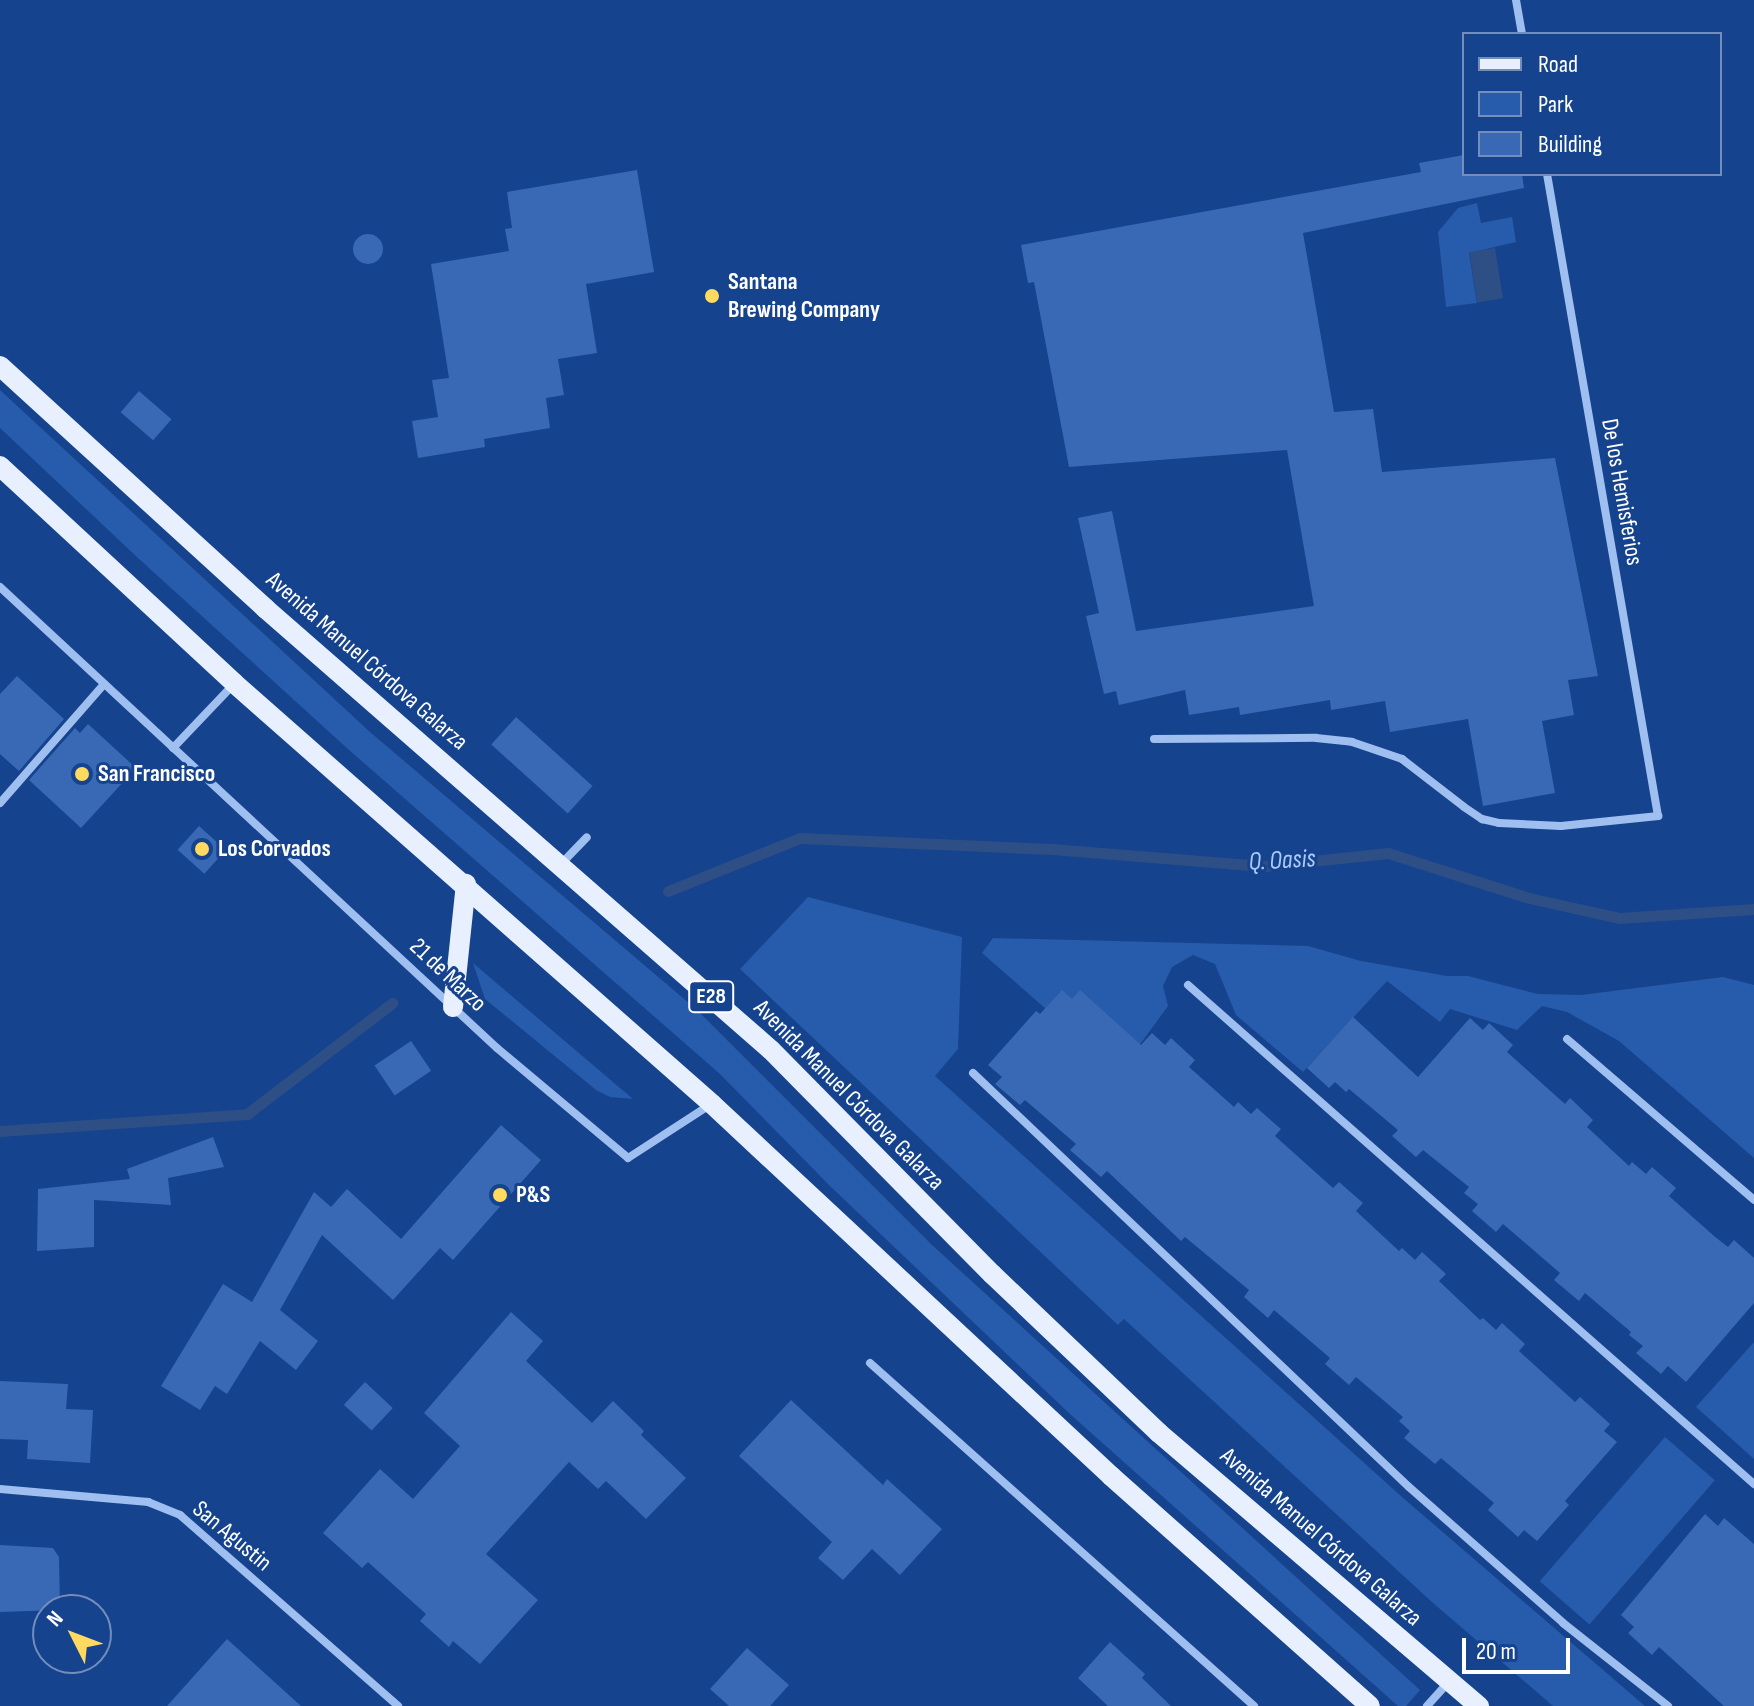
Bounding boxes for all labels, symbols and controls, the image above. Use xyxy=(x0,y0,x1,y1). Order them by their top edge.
legend xyxy=(1462,32,1722,176)
text: Road xyxy=(1538,50,1578,79)
text: Park xyxy=(1538,90,1573,119)
text: Building xyxy=(1538,130,1602,159)
place label: Santana Brewing Company xyxy=(728,268,880,324)
marker: Santana Brewing Company xyxy=(703,287,721,305)
street label: De los Hemisferios xyxy=(1595,416,1649,568)
street label: Avenida Manuel Córdova Galarza xyxy=(260,566,474,756)
place label: San Francisco xyxy=(98,760,215,788)
marker: San Francisco xyxy=(73,765,91,783)
place label: Los Corvados xyxy=(218,835,331,863)
marker: Los Corvados xyxy=(193,840,211,858)
water label: Q. Oasis xyxy=(1248,844,1316,878)
street label: 21 de Marzo xyxy=(404,932,492,1018)
road number: E28 xyxy=(687,979,735,1015)
street label: Avenida Manuel Córdova Galarza xyxy=(748,994,950,1196)
place label: P&S xyxy=(516,1181,550,1209)
marker: P&S xyxy=(491,1186,509,1204)
street label: Avenida Manuel Córdova Galarza xyxy=(1214,1442,1428,1632)
street label: San Agustin xyxy=(187,1495,277,1577)
north arrow xyxy=(32,1594,112,1674)
text: N xyxy=(41,1606,69,1632)
scale bar xyxy=(1466,1622,1574,1672)
text: 20 m xyxy=(1476,1637,1516,1666)

